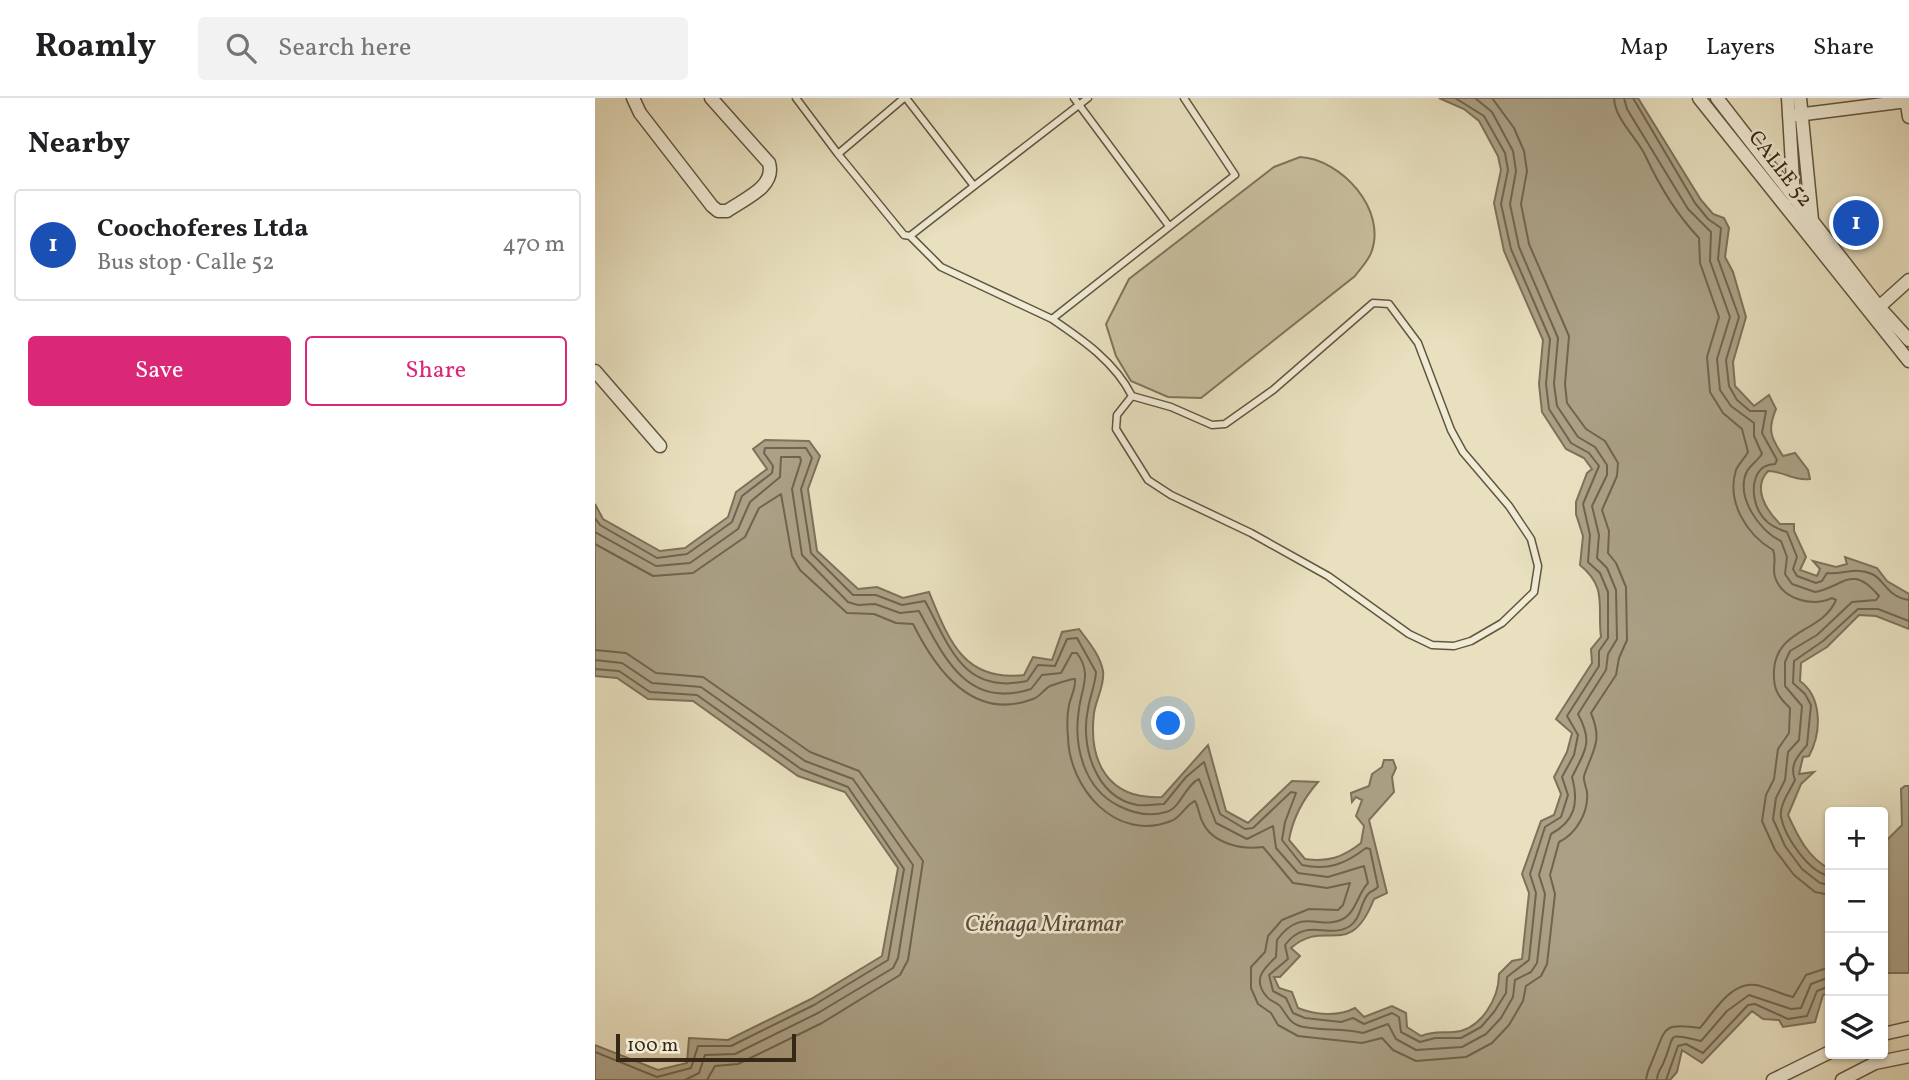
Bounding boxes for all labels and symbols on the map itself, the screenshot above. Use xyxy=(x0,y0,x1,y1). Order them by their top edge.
street label: CALLE 52 xyxy=(1741,125,1819,213)
pin: 1 xyxy=(1833,197,1879,249)
your location xyxy=(1151,706,1185,740)
water label: Ciénaga Miramar xyxy=(965,909,1124,941)
scale bar xyxy=(616,1031,796,1063)

